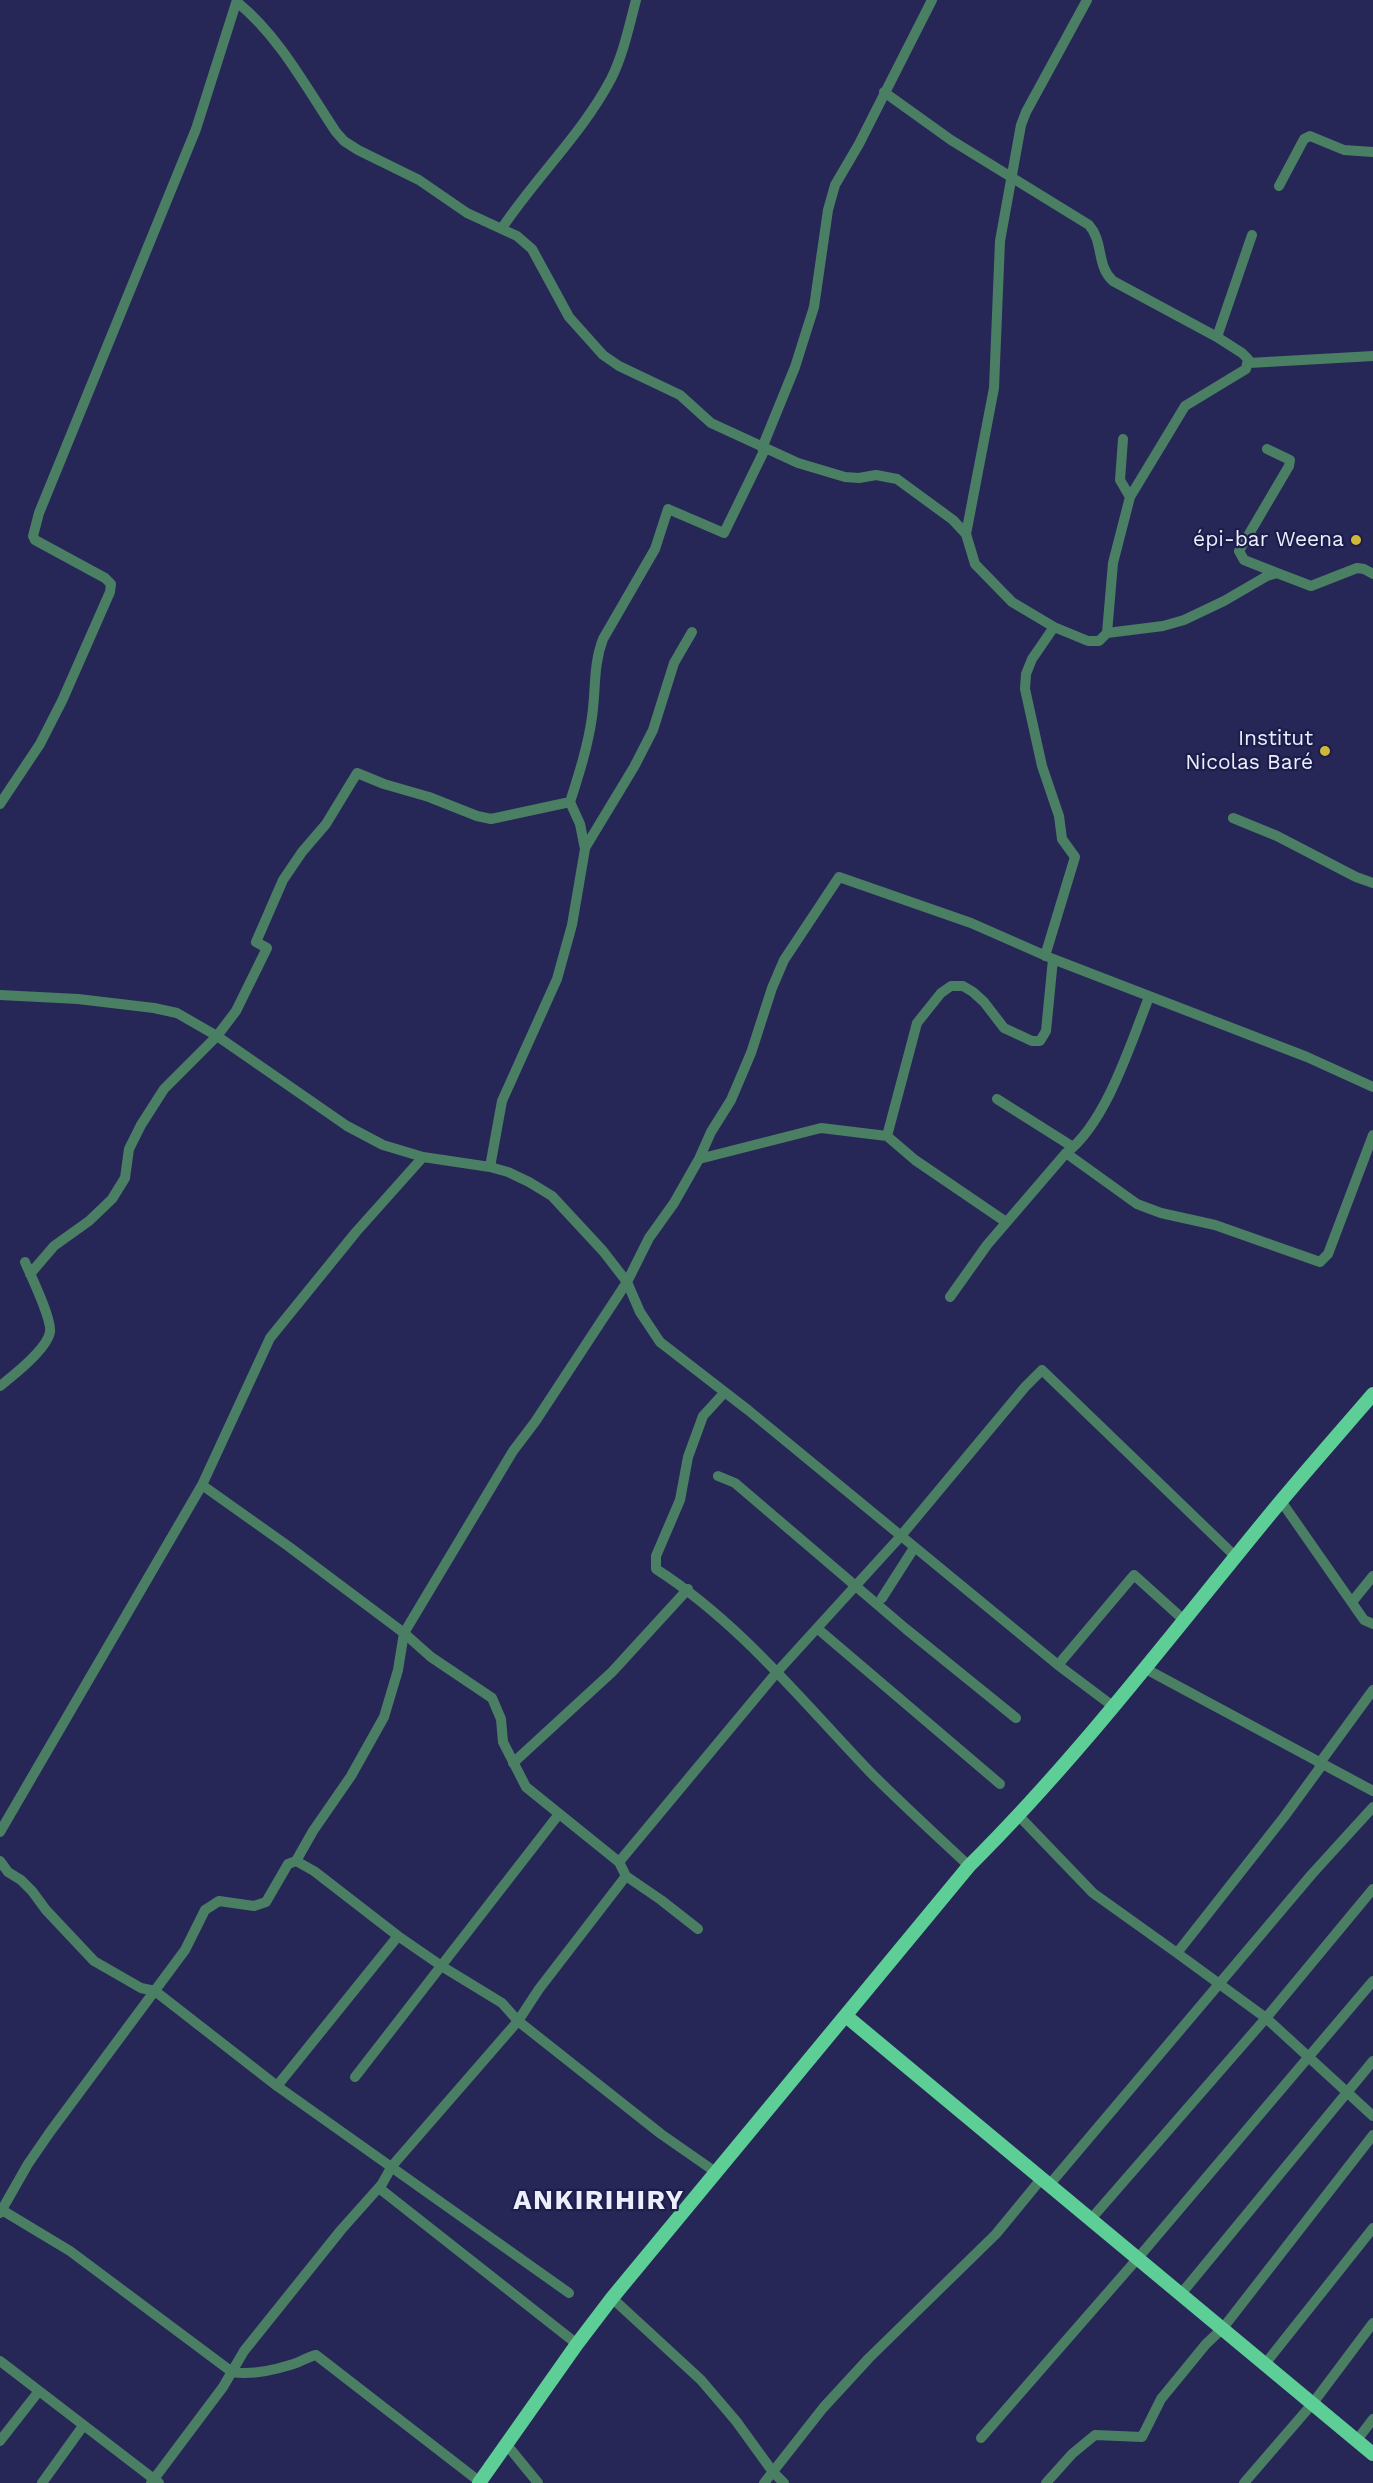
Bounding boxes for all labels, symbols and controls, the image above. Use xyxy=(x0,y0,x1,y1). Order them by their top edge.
place label: épi-bar Weena xyxy=(1193,527,1344,553)
marker: épi-bar Weena xyxy=(1349,533,1363,547)
place label: Institut Nicolas Baré xyxy=(1185,726,1313,776)
marker: Institut Nicolas Baré xyxy=(1318,744,1332,758)
district label: ANKIRIHIRY xyxy=(513,2185,685,2217)

